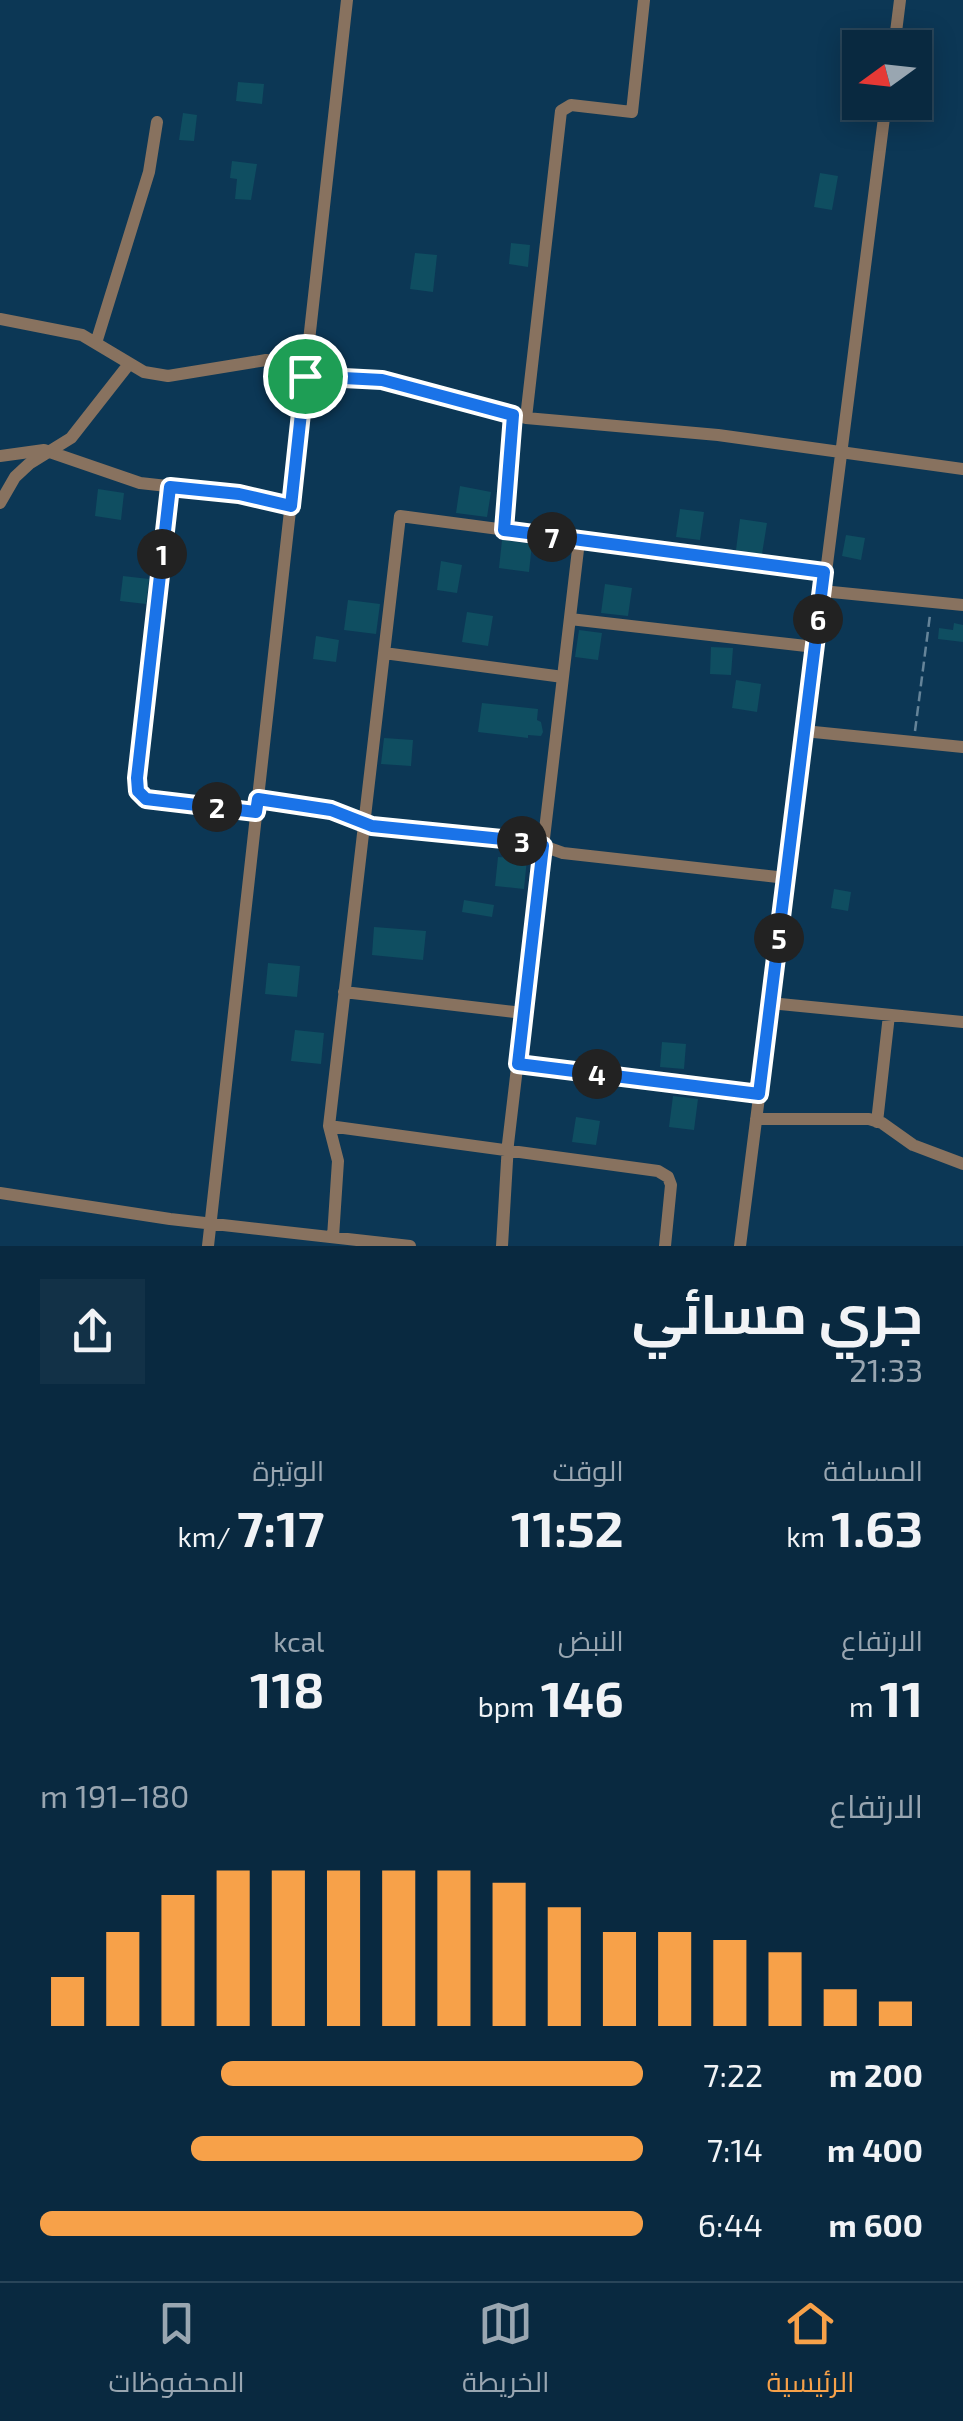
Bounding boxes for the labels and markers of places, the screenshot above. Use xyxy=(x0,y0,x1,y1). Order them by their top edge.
pin xyxy=(263,334,348,419)
pin: 7 xyxy=(527,512,577,562)
pin: 1 xyxy=(137,529,187,579)
pin: 6 xyxy=(793,594,843,644)
pin: 2 xyxy=(192,782,242,832)
pin: 3 xyxy=(497,816,547,866)
pin: 5 xyxy=(754,913,804,963)
pin: 4 xyxy=(572,1049,622,1099)

